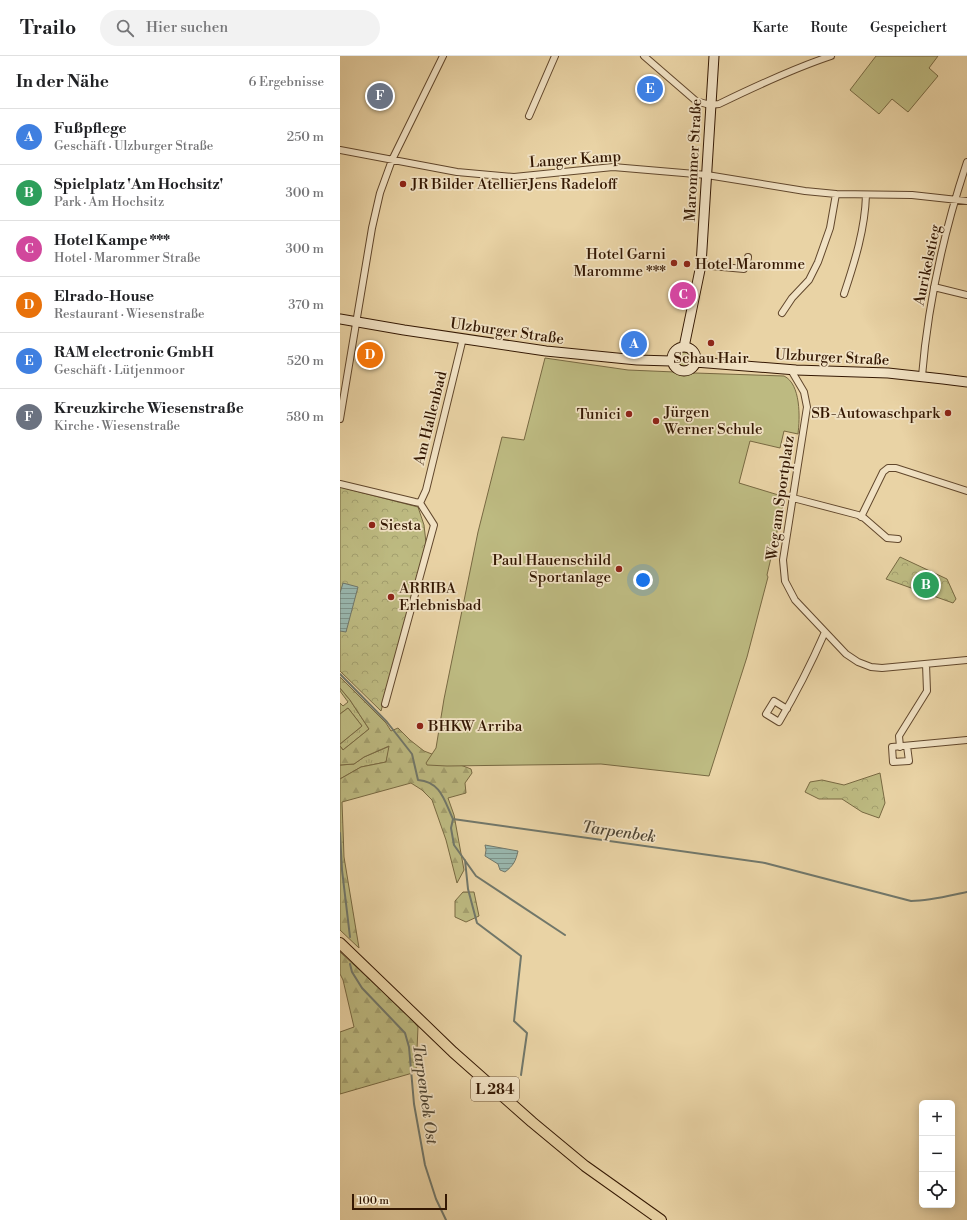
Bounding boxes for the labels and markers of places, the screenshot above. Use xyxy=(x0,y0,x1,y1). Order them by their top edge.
pin: E xyxy=(637,74,663,104)
pin: F xyxy=(367,81,393,111)
place label: JR Bilder AtellierJens Radeloff xyxy=(410,175,619,194)
marker: JR Bilder AtellierJens Radeloff xyxy=(398,179,408,189)
place label: Hotel Garni Maromme *** xyxy=(574,245,666,281)
place label: Hotel Maromme xyxy=(695,255,805,274)
marker: Hotel Garni Maromme *** xyxy=(669,258,679,268)
marker: Hotel Maromme xyxy=(682,259,692,269)
pin: C xyxy=(670,280,696,310)
pin: A xyxy=(621,329,647,359)
marker: Schau Hair xyxy=(706,338,716,348)
pin: D xyxy=(357,340,383,370)
place label: Schau Hair xyxy=(673,349,749,368)
place label: Jürgen Werner Schule xyxy=(663,403,763,439)
place label: SB-Autowaschpark xyxy=(811,404,941,423)
place label: Tunici xyxy=(577,405,621,424)
marker: SB-Autowaschpark xyxy=(943,408,953,418)
marker: Tunici xyxy=(624,409,634,419)
marker: Jürgen Werner Schule xyxy=(651,416,661,426)
place label: Siesta xyxy=(380,516,421,535)
marker: Siesta xyxy=(367,520,377,530)
place label: Paul Hauenschild Sportanlage xyxy=(492,551,611,587)
marker: Paul Hauenschild Sportanlage xyxy=(614,564,624,574)
pin: B xyxy=(913,570,939,600)
place label: ARRIBA Erlebnisbad xyxy=(398,579,482,615)
marker: ARRIBA Erlebnisbad xyxy=(386,592,396,602)
place label: BHKW Arriba xyxy=(427,717,523,736)
marker: BHKW Arriba xyxy=(415,721,425,731)

